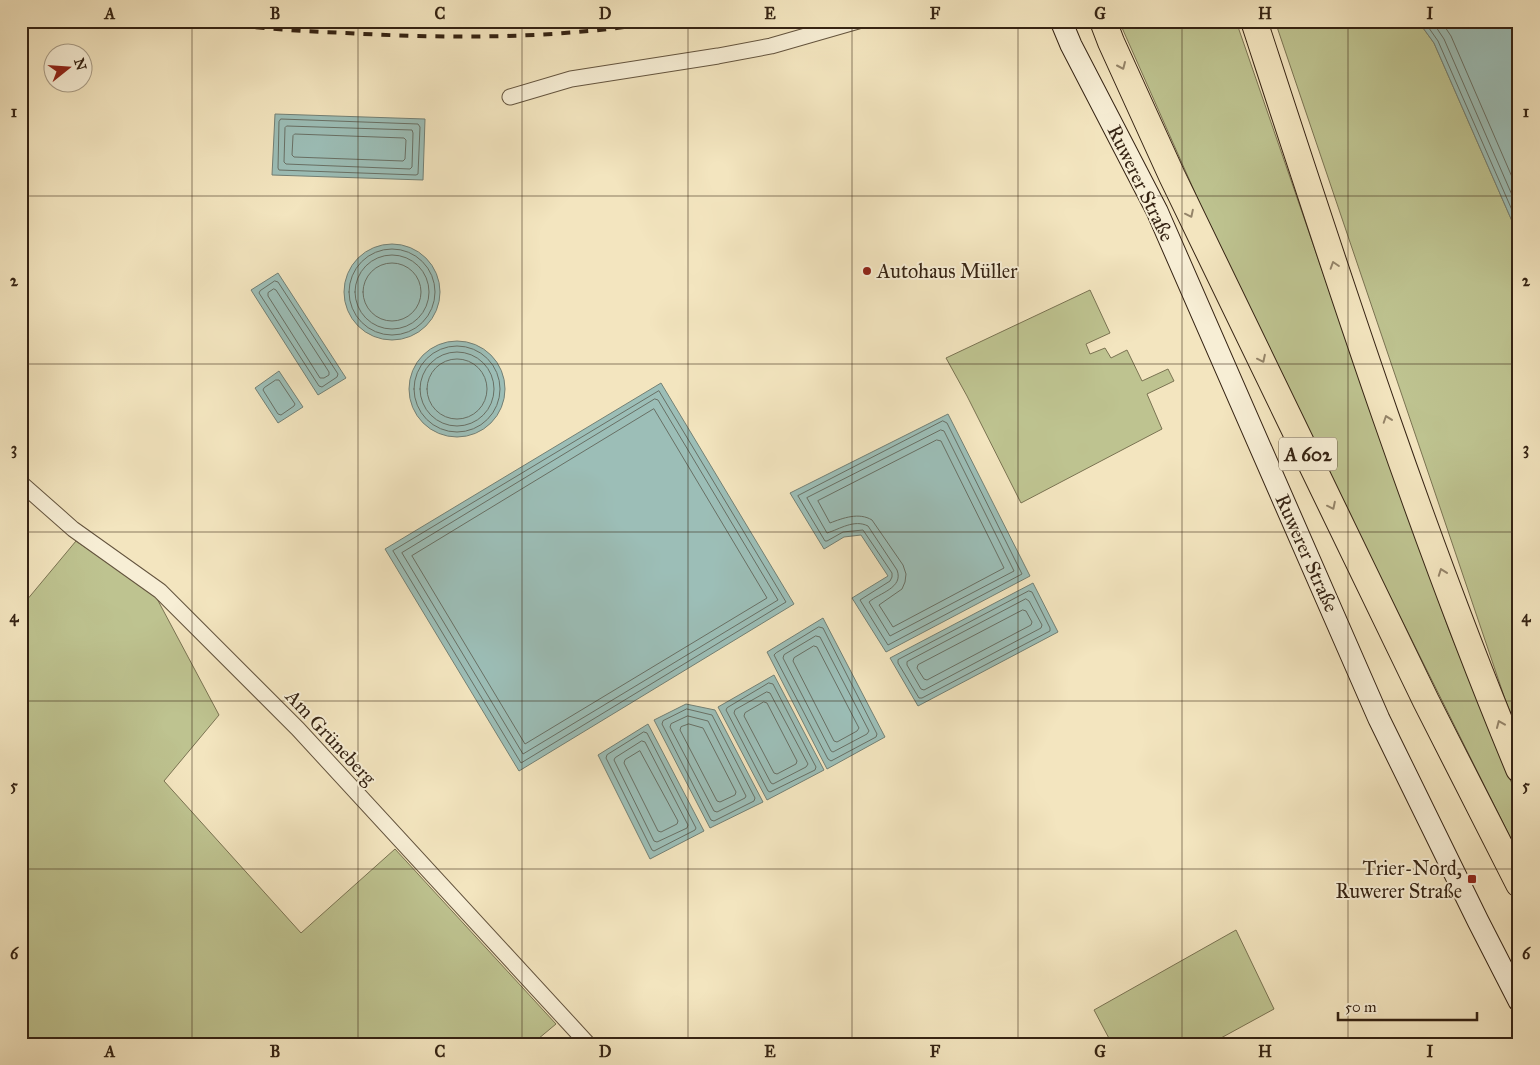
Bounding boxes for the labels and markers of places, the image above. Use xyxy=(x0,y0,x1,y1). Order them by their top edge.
place label: Autohaus Müller xyxy=(876,259,1018,283)
marker: Autohaus Müller xyxy=(861,265,873,277)
place label: Trier-Nord, Ruwerer Straße xyxy=(1336,856,1462,903)
marker: Trier-Nord, Ruwerer Straße xyxy=(1466,873,1478,885)

